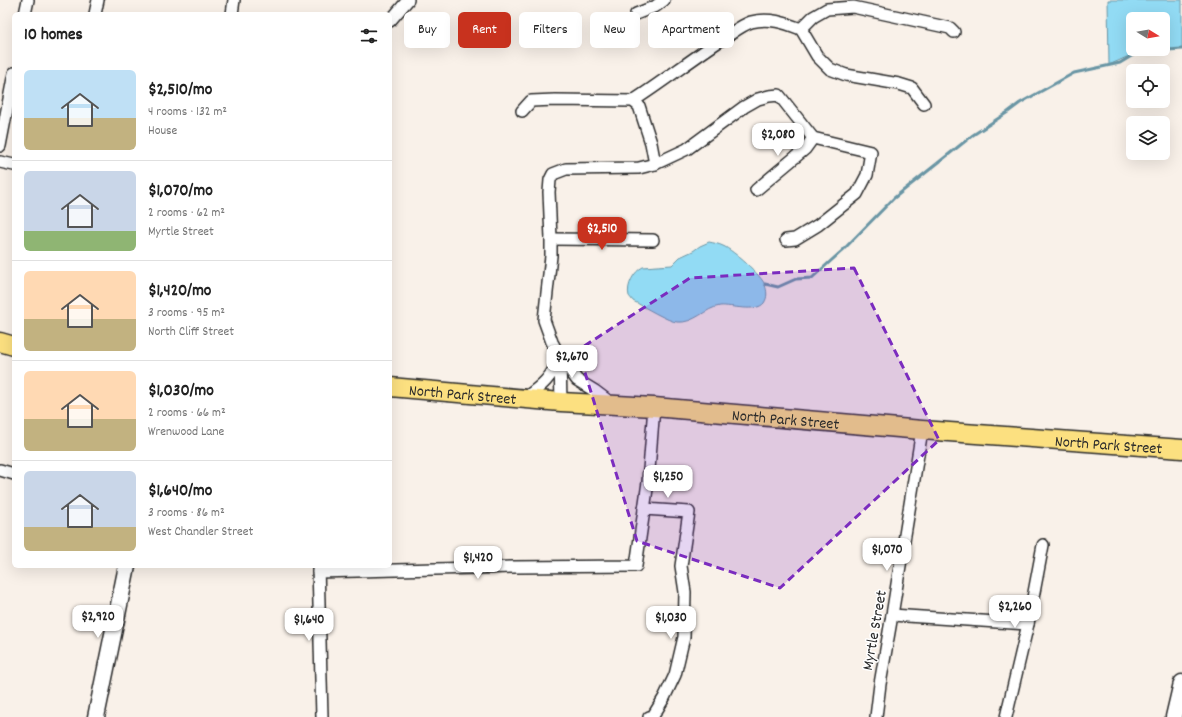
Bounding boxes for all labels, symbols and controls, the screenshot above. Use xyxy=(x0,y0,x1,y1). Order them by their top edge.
chip: Buy xyxy=(404,12,450,48)
chip: Rent xyxy=(458,12,511,48)
chip: Filters xyxy=(519,12,582,48)
chip: New xyxy=(590,12,640,48)
chip: Apartment xyxy=(648,12,734,48)
north arrow xyxy=(1126,12,1170,56)
map controls xyxy=(1126,12,1170,160)
text: 10 homes xyxy=(24,24,83,48)
icon: filters xyxy=(358,25,380,47)
button: locate xyxy=(1126,64,1170,108)
text: $2,510/mo xyxy=(148,79,212,103)
icon: home xyxy=(56,86,104,134)
text: 4 rooms · 132 m² xyxy=(148,103,227,122)
button: layers xyxy=(1126,116,1170,160)
text: House xyxy=(148,122,177,141)
pin: $2,080 xyxy=(745,123,811,157)
text: $2,080 xyxy=(761,126,795,145)
text: $1,070/mo xyxy=(148,180,213,204)
icon: home xyxy=(56,187,104,235)
text: 2 rooms · 62 m² xyxy=(148,204,225,223)
pin: $2,510 xyxy=(569,217,635,251)
text: $2,510 xyxy=(587,220,617,239)
text: Myrtle Street xyxy=(148,223,214,242)
text: $1,420/mo xyxy=(148,280,211,304)
icon: home xyxy=(56,287,104,335)
text: 3 rooms · 95 m² xyxy=(148,304,225,323)
text: North Cliff Street xyxy=(148,323,234,342)
pin: $2,670 xyxy=(539,345,605,379)
text: $2,670 xyxy=(555,348,589,367)
text: $1,030/mo xyxy=(148,380,214,404)
street label: North Park Street xyxy=(408,380,517,412)
icon: home xyxy=(56,387,104,435)
text: 2 rooms · 66 m² xyxy=(148,404,226,423)
street label: North Park Street xyxy=(731,405,840,437)
text: Wrenwood Lane xyxy=(148,423,224,442)
street label: North Park Street xyxy=(1054,431,1163,462)
pin: $1,250 xyxy=(635,465,701,499)
text: $1,250 xyxy=(653,468,683,487)
text: $1,640/mo xyxy=(148,480,212,504)
icon: home xyxy=(56,487,104,535)
text: 3 rooms · 86 m² xyxy=(148,504,225,523)
text: West Chandler Street xyxy=(148,523,253,542)
pin: $1,070 xyxy=(854,538,920,572)
text: $1,070 xyxy=(871,541,903,560)
pin: $1,420 xyxy=(445,546,511,580)
text: $1,420 xyxy=(463,549,493,568)
street label: Myrtle Street xyxy=(857,588,894,672)
pin: $2,260 xyxy=(982,595,1048,629)
text: $2,260 xyxy=(998,598,1032,617)
pin: $2,920 xyxy=(65,605,131,639)
pin: $1,030 xyxy=(638,606,704,640)
text: $2,920 xyxy=(81,608,115,627)
pin: $1,640 xyxy=(276,608,342,642)
text: $1,030 xyxy=(655,609,687,628)
text: $1,640 xyxy=(294,611,324,630)

